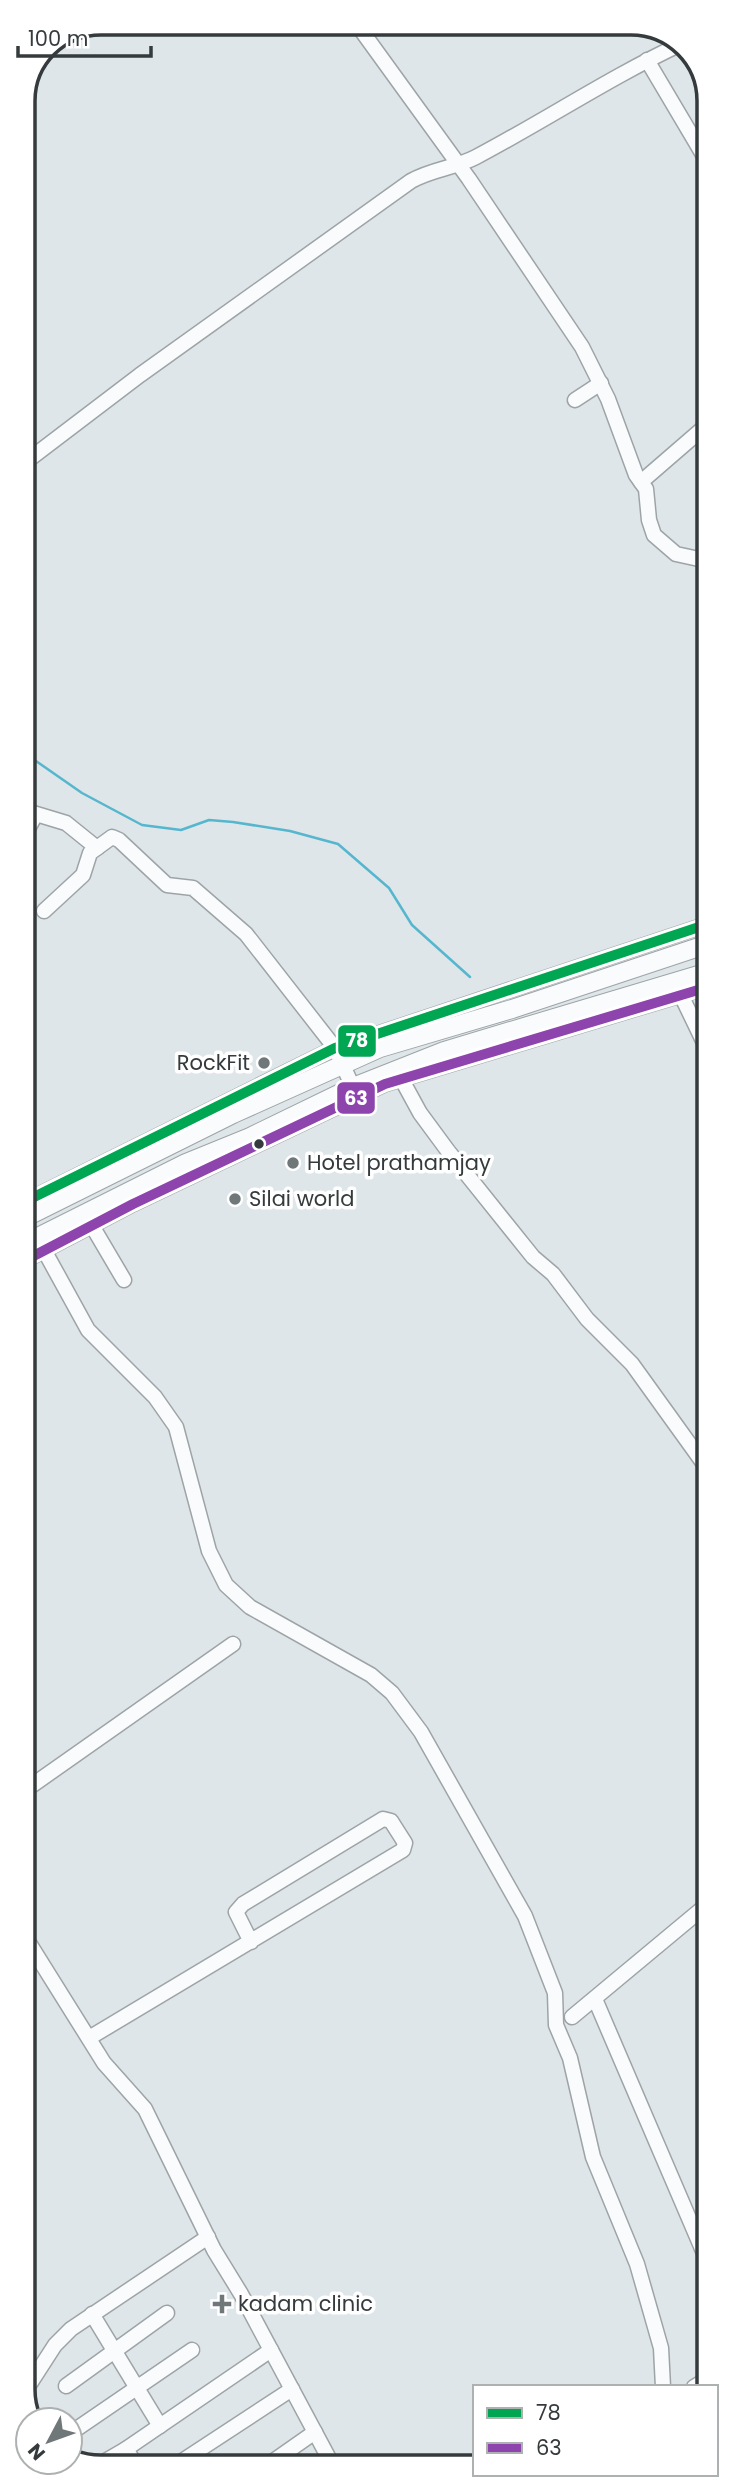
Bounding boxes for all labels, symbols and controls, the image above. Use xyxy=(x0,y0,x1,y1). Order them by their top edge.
scale bar xyxy=(18,14,150,58)
text: 100 m xyxy=(28,24,88,53)
line badge: 78 xyxy=(337,1024,377,1058)
text: 78 xyxy=(346,1027,368,1054)
place label: RockFit xyxy=(177,1048,250,1077)
marker: RockFit xyxy=(256,1055,272,1071)
line badge: 63 xyxy=(336,1081,376,1115)
text: 63 xyxy=(344,1085,368,1112)
unlabelled marker xyxy=(252,1137,266,1151)
place label: Hotel prathamjay xyxy=(307,1148,491,1177)
marker: Hotel prathamjay xyxy=(285,1155,301,1171)
place label: Silai world xyxy=(249,1184,354,1213)
marker: Silai world xyxy=(227,1191,243,1207)
place label: kadam clinic xyxy=(238,2289,373,2318)
marker: kadam clinic xyxy=(212,2294,232,2314)
legend xyxy=(473,2385,718,2476)
text: 78 xyxy=(536,2398,561,2427)
north arrow xyxy=(14,2406,84,2476)
text: 63 xyxy=(536,2433,562,2462)
text: N xyxy=(22,2438,51,2466)

